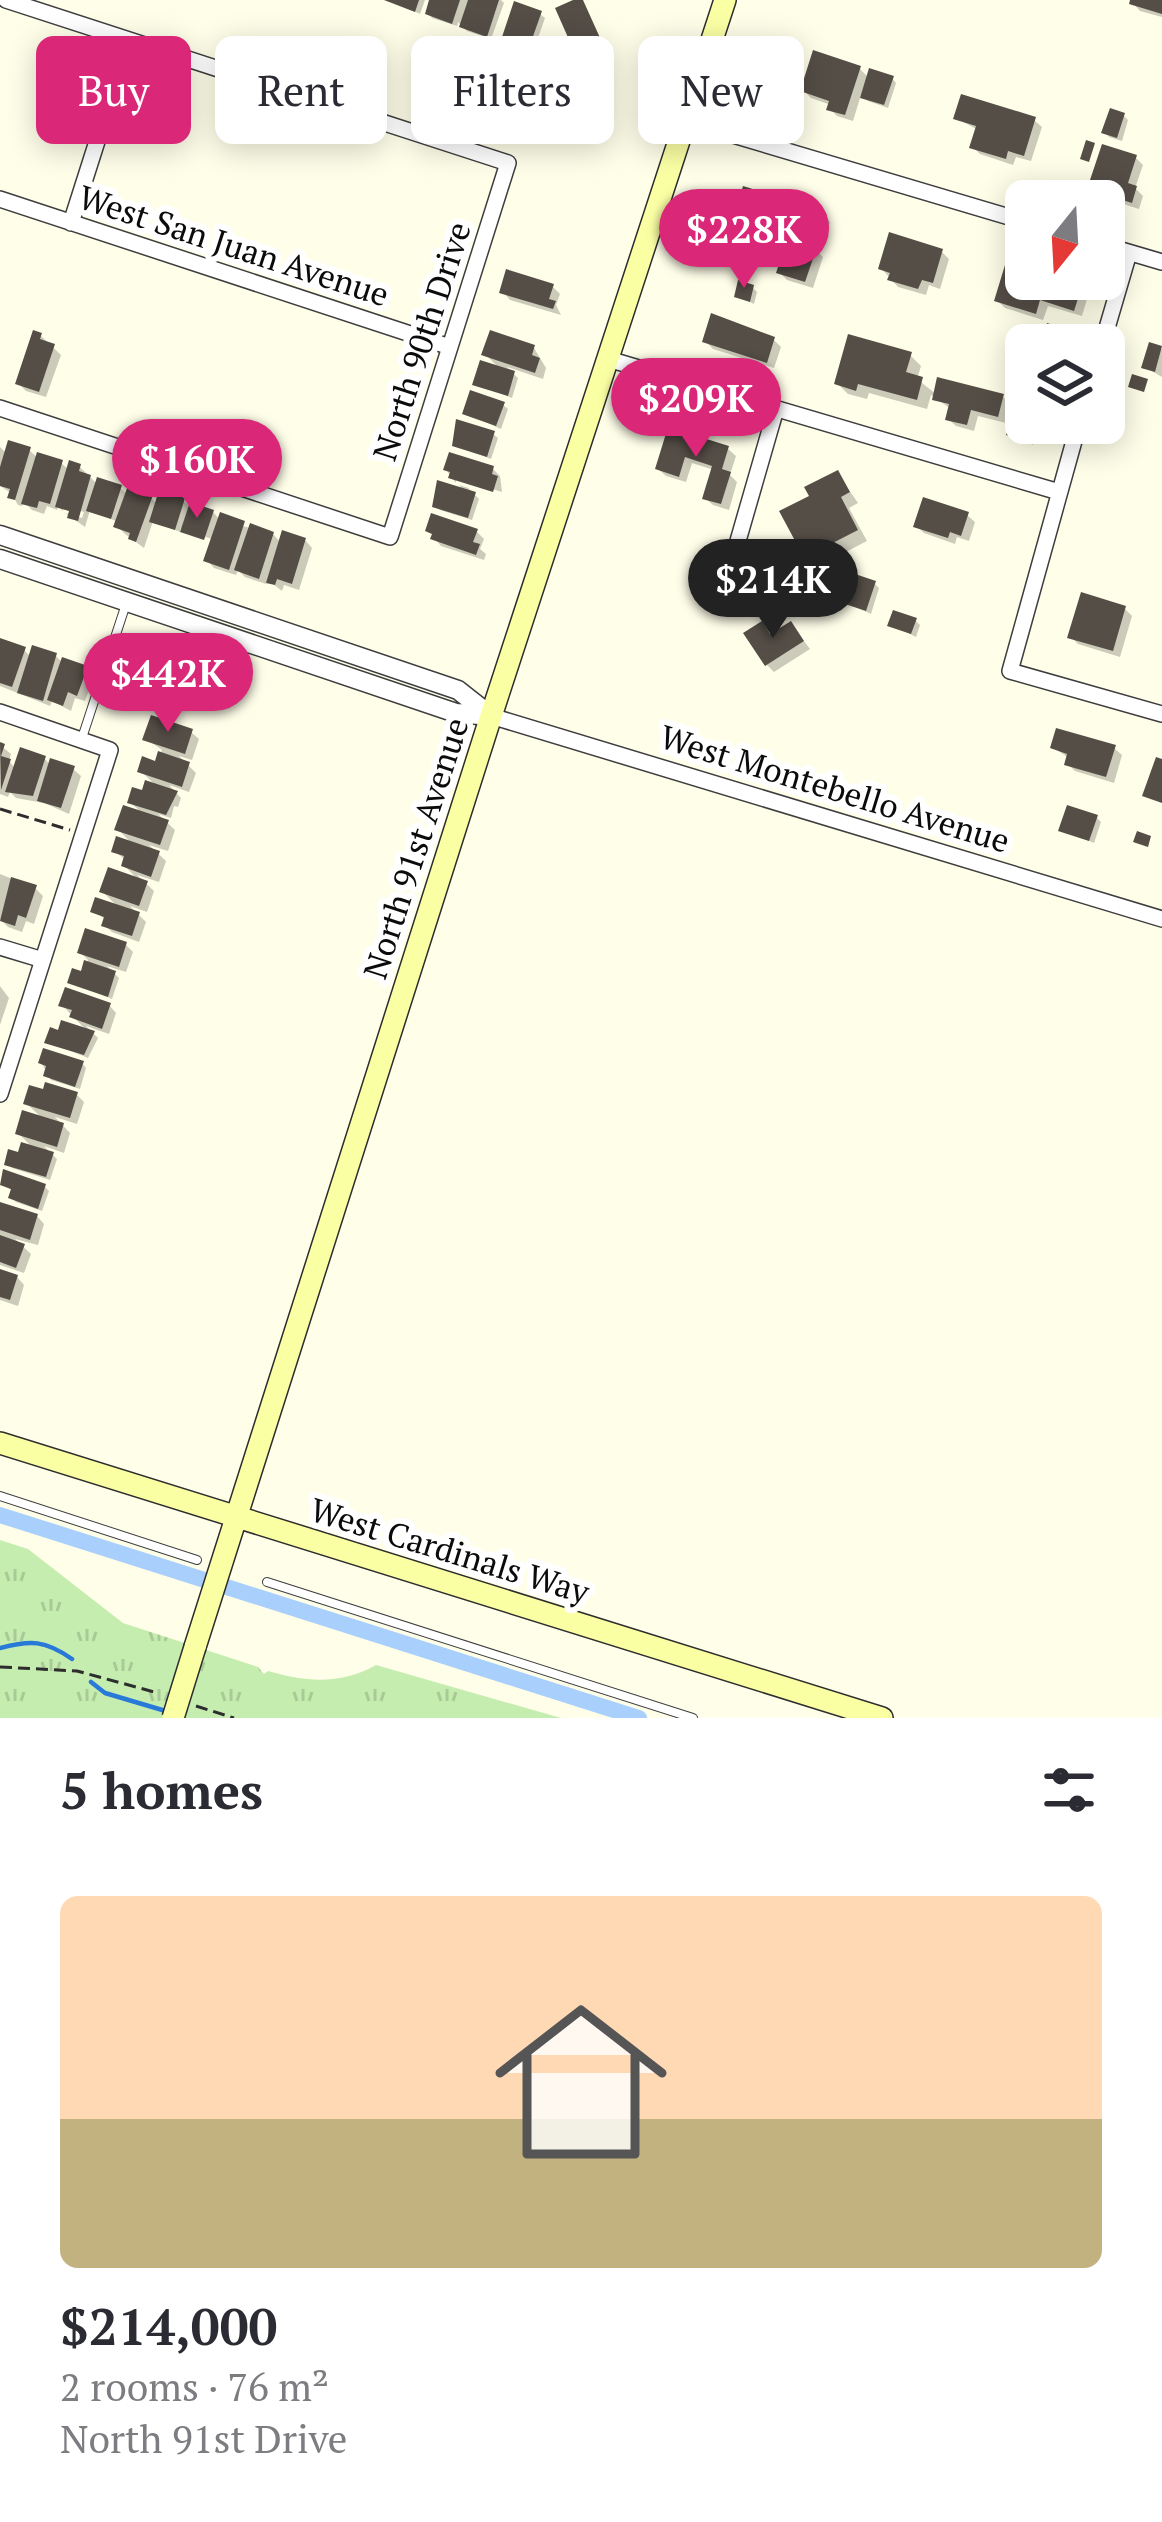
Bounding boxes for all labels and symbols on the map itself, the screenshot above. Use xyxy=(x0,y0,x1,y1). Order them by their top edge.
street label: West San Juan Avenue xyxy=(73,175,395,315)
north arrow xyxy=(1005,180,1125,300)
pin: $228K xyxy=(660,189,828,291)
street label: North 90th Drive xyxy=(362,216,480,466)
pin: $209K xyxy=(612,358,780,460)
pin: $160K xyxy=(113,419,281,521)
pin: $214K xyxy=(689,539,857,641)
pin: $442K xyxy=(84,633,252,735)
street label: North 91st Avenue xyxy=(353,712,477,984)
street label: West Montebello Avenue xyxy=(655,714,1015,862)
street label: West Cardinals Way xyxy=(305,1487,596,1613)

